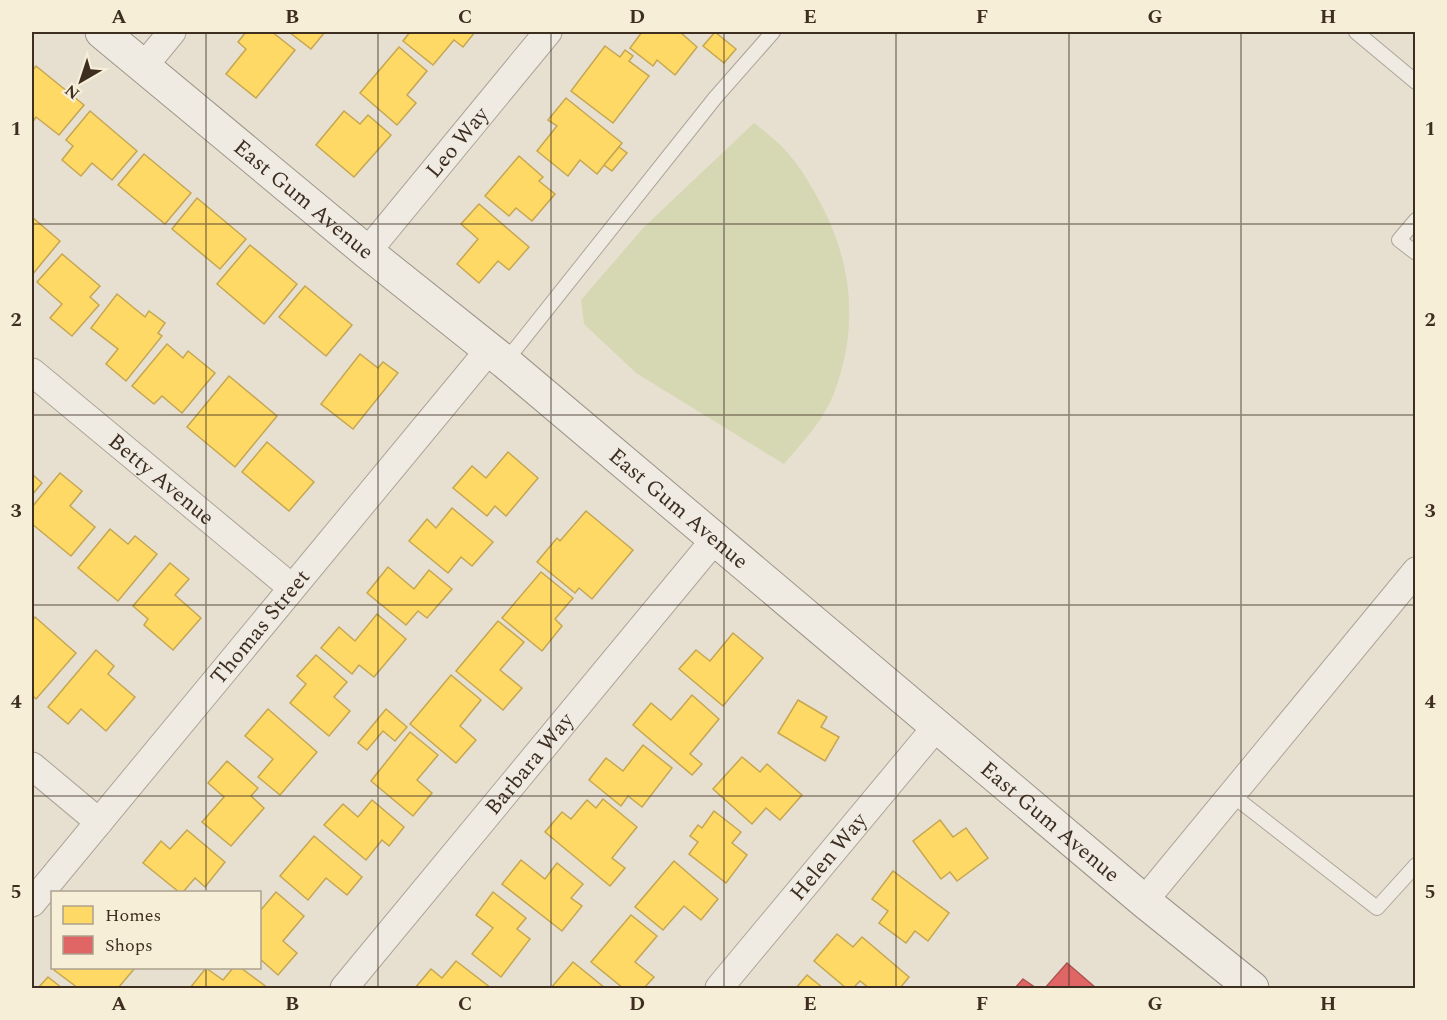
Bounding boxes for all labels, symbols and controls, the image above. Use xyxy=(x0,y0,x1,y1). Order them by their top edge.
text: A xyxy=(111,2,127,32)
text: B xyxy=(285,2,299,32)
text: C xyxy=(458,2,472,32)
text: D xyxy=(629,2,645,32)
text: E xyxy=(803,2,817,32)
text: F xyxy=(976,2,988,32)
text: G xyxy=(1147,2,1163,32)
text: H xyxy=(1320,2,1336,32)
north arrow xyxy=(51,51,111,111)
text: N xyxy=(60,78,85,105)
street label: Leo Way xyxy=(418,98,498,185)
text: 1 xyxy=(10,114,22,144)
text: 1 xyxy=(1424,114,1436,144)
street label: East Gum Avenue xyxy=(226,131,381,268)
text: 2 xyxy=(10,305,22,335)
text: 2 xyxy=(1424,305,1436,335)
street label: Betty Avenue xyxy=(101,425,222,533)
street label: East Gum Avenue xyxy=(601,440,756,577)
text: 3 xyxy=(10,496,22,526)
text: 3 xyxy=(1424,496,1436,526)
street label: Thomas Street xyxy=(202,562,318,692)
text: 4 xyxy=(10,687,22,717)
text: 4 xyxy=(1424,687,1436,717)
street label: Barbara Way xyxy=(477,704,583,822)
street label: East Gum Avenue xyxy=(973,753,1127,891)
street label: Helen Way xyxy=(782,804,876,908)
text: 5 xyxy=(10,877,22,907)
text: 5 xyxy=(1424,877,1436,907)
legend xyxy=(51,891,261,969)
text: Homes xyxy=(105,902,161,929)
text: Shops xyxy=(105,932,153,959)
text: A xyxy=(111,989,127,1019)
text: B xyxy=(285,989,299,1019)
text: C xyxy=(458,989,472,1019)
text: D xyxy=(629,989,645,1019)
text: E xyxy=(803,989,817,1019)
text: F xyxy=(976,989,988,1019)
text: G xyxy=(1147,989,1163,1019)
text: H xyxy=(1320,989,1336,1019)

